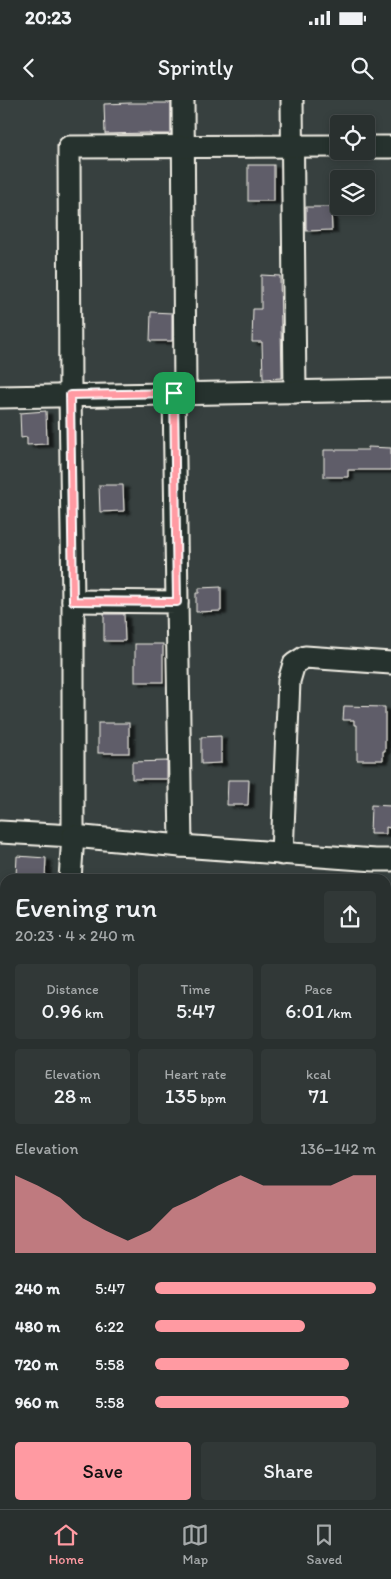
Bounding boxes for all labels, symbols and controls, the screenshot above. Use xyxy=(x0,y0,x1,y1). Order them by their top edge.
text: 20:23 xyxy=(25,6,72,29)
icon: back xyxy=(15,54,43,82)
text: Sprintly xyxy=(158,54,233,81)
icon: search xyxy=(348,54,376,82)
map controls xyxy=(330,115,375,215)
button: locate xyxy=(330,115,375,160)
button: layers xyxy=(330,170,375,215)
pin xyxy=(153,372,195,414)
icon: arrive xyxy=(160,379,188,407)
text: Evening run xyxy=(15,890,157,924)
button: share xyxy=(324,891,376,943)
text: 20:23 · 4 × 240 m xyxy=(15,926,135,945)
text: Distance xyxy=(46,981,99,998)
text: Time xyxy=(181,981,210,998)
text: Pace xyxy=(304,981,333,998)
text: 0.96 xyxy=(42,998,82,1023)
text: 5:47 xyxy=(176,998,215,1023)
text: 6:01 xyxy=(285,998,324,1023)
text: km xyxy=(82,1005,103,1022)
text: /km xyxy=(324,1005,352,1022)
text: Elevation xyxy=(45,1066,100,1083)
text: Heart rate xyxy=(165,1066,226,1083)
text: kcal xyxy=(306,1066,331,1083)
text: 28 xyxy=(54,1083,76,1108)
text: 135 xyxy=(165,1083,197,1108)
text: 71 xyxy=(308,1083,329,1108)
text: m xyxy=(76,1090,91,1107)
text: bpm xyxy=(197,1090,226,1107)
text: Elevation xyxy=(15,1139,79,1158)
text: 136–142 m xyxy=(300,1139,376,1158)
text: 240 m xyxy=(15,1279,60,1298)
text: 5:47 xyxy=(95,1279,125,1298)
text: 480 m xyxy=(15,1317,60,1336)
text: 6:22 xyxy=(95,1317,124,1336)
text: 720 m xyxy=(15,1355,58,1374)
text: 5:58 xyxy=(95,1355,125,1374)
text: 960 m xyxy=(15,1393,59,1412)
text: 5:58 xyxy=(95,1393,125,1412)
button: Save xyxy=(15,1442,191,1500)
button: Share xyxy=(201,1442,376,1500)
tab: Home xyxy=(49,1521,84,1568)
tab: Map xyxy=(181,1521,209,1568)
tab: Saved xyxy=(307,1521,342,1568)

